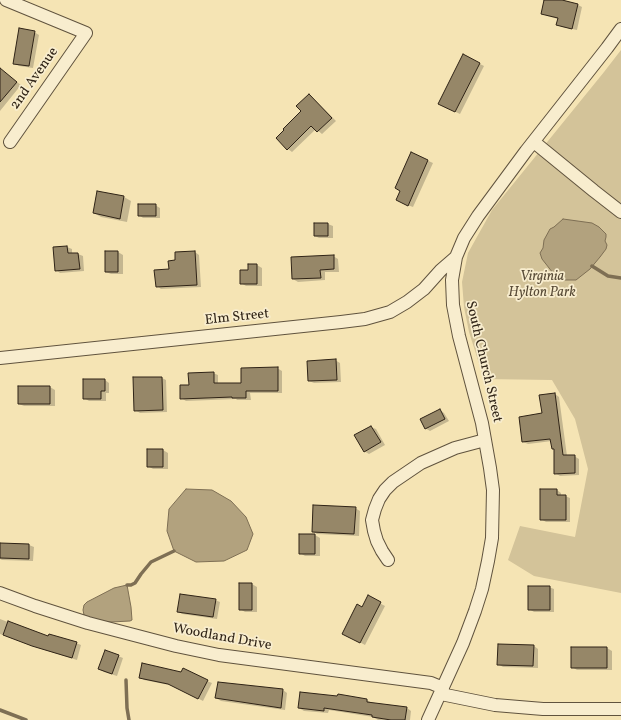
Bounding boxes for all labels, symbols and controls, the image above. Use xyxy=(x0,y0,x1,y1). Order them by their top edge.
street label: 2nd Avenue xyxy=(7,45,63,113)
park label: Virginia Hylton Park xyxy=(508,269,576,302)
street label: South Church Street xyxy=(461,300,505,424)
street label: Elm Street xyxy=(204,306,270,330)
street label: Woodland Drive xyxy=(171,621,273,655)

